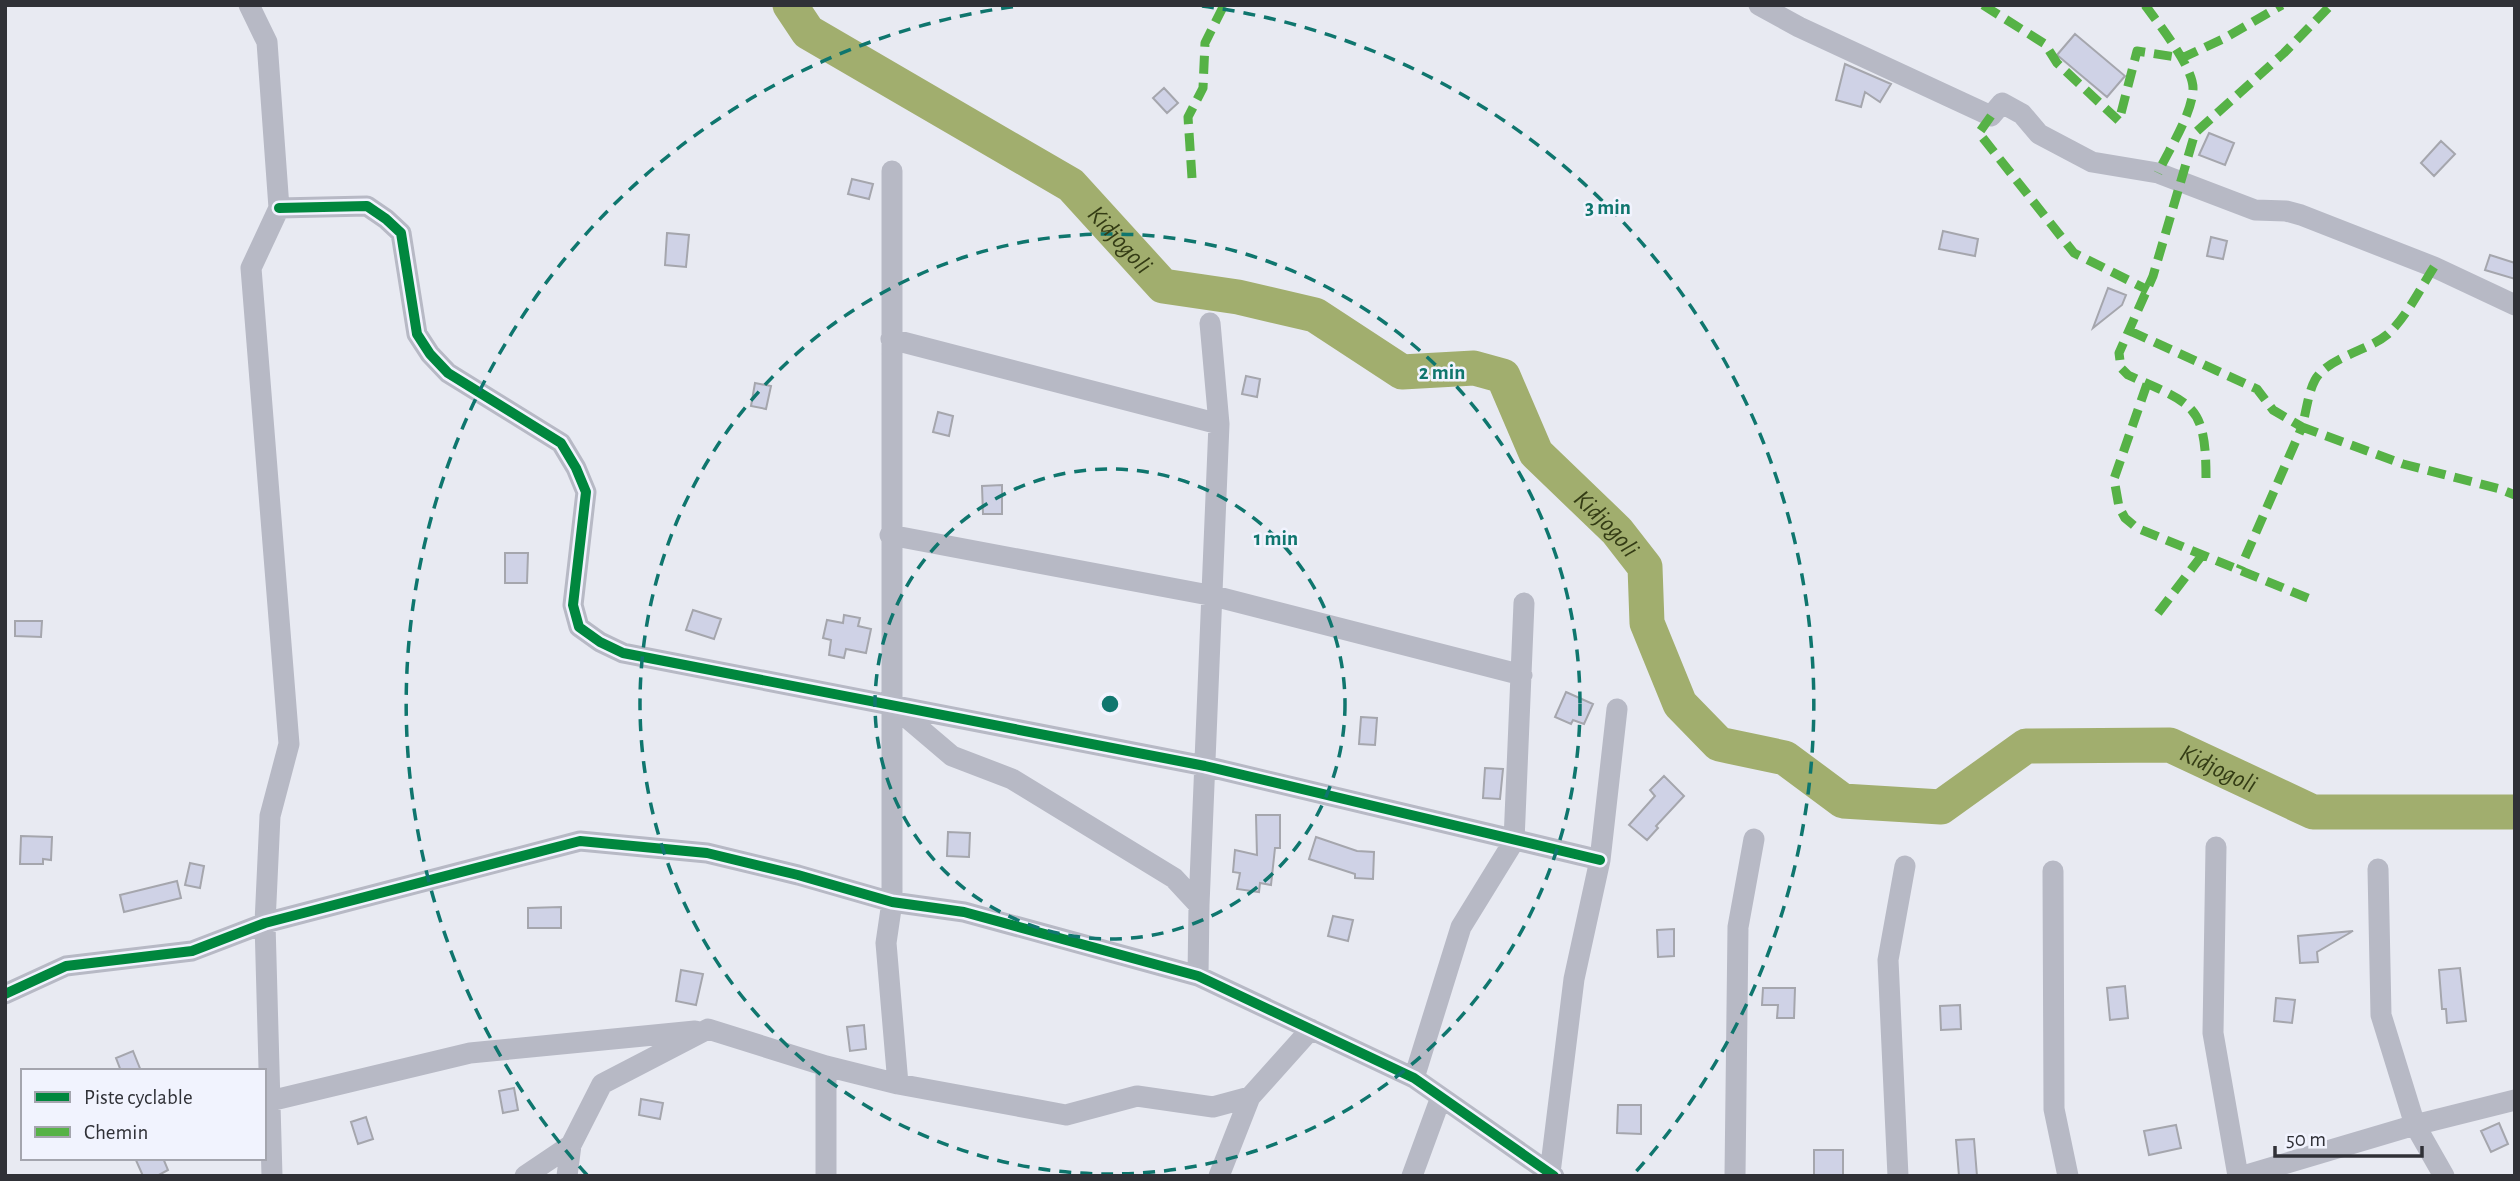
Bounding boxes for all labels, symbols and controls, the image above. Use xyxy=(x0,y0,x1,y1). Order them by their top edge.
text: 3 min xyxy=(1585,197,1631,218)
water label: Kidjogoli xyxy=(1083,201,1157,279)
text: 2 min xyxy=(1419,362,1465,383)
water label: Kidjogoli xyxy=(1569,485,1644,562)
text: 1 min xyxy=(1254,528,1298,549)
centre of rings xyxy=(1098,692,1122,716)
water label: Kidjogoli xyxy=(2176,740,2261,798)
legend xyxy=(21,1069,266,1160)
text: Piste cyclable xyxy=(84,1087,193,1108)
scale bar xyxy=(2275,1114,2422,1158)
text: Chemin xyxy=(84,1122,148,1143)
text: 50 m xyxy=(2286,1129,2326,1150)

